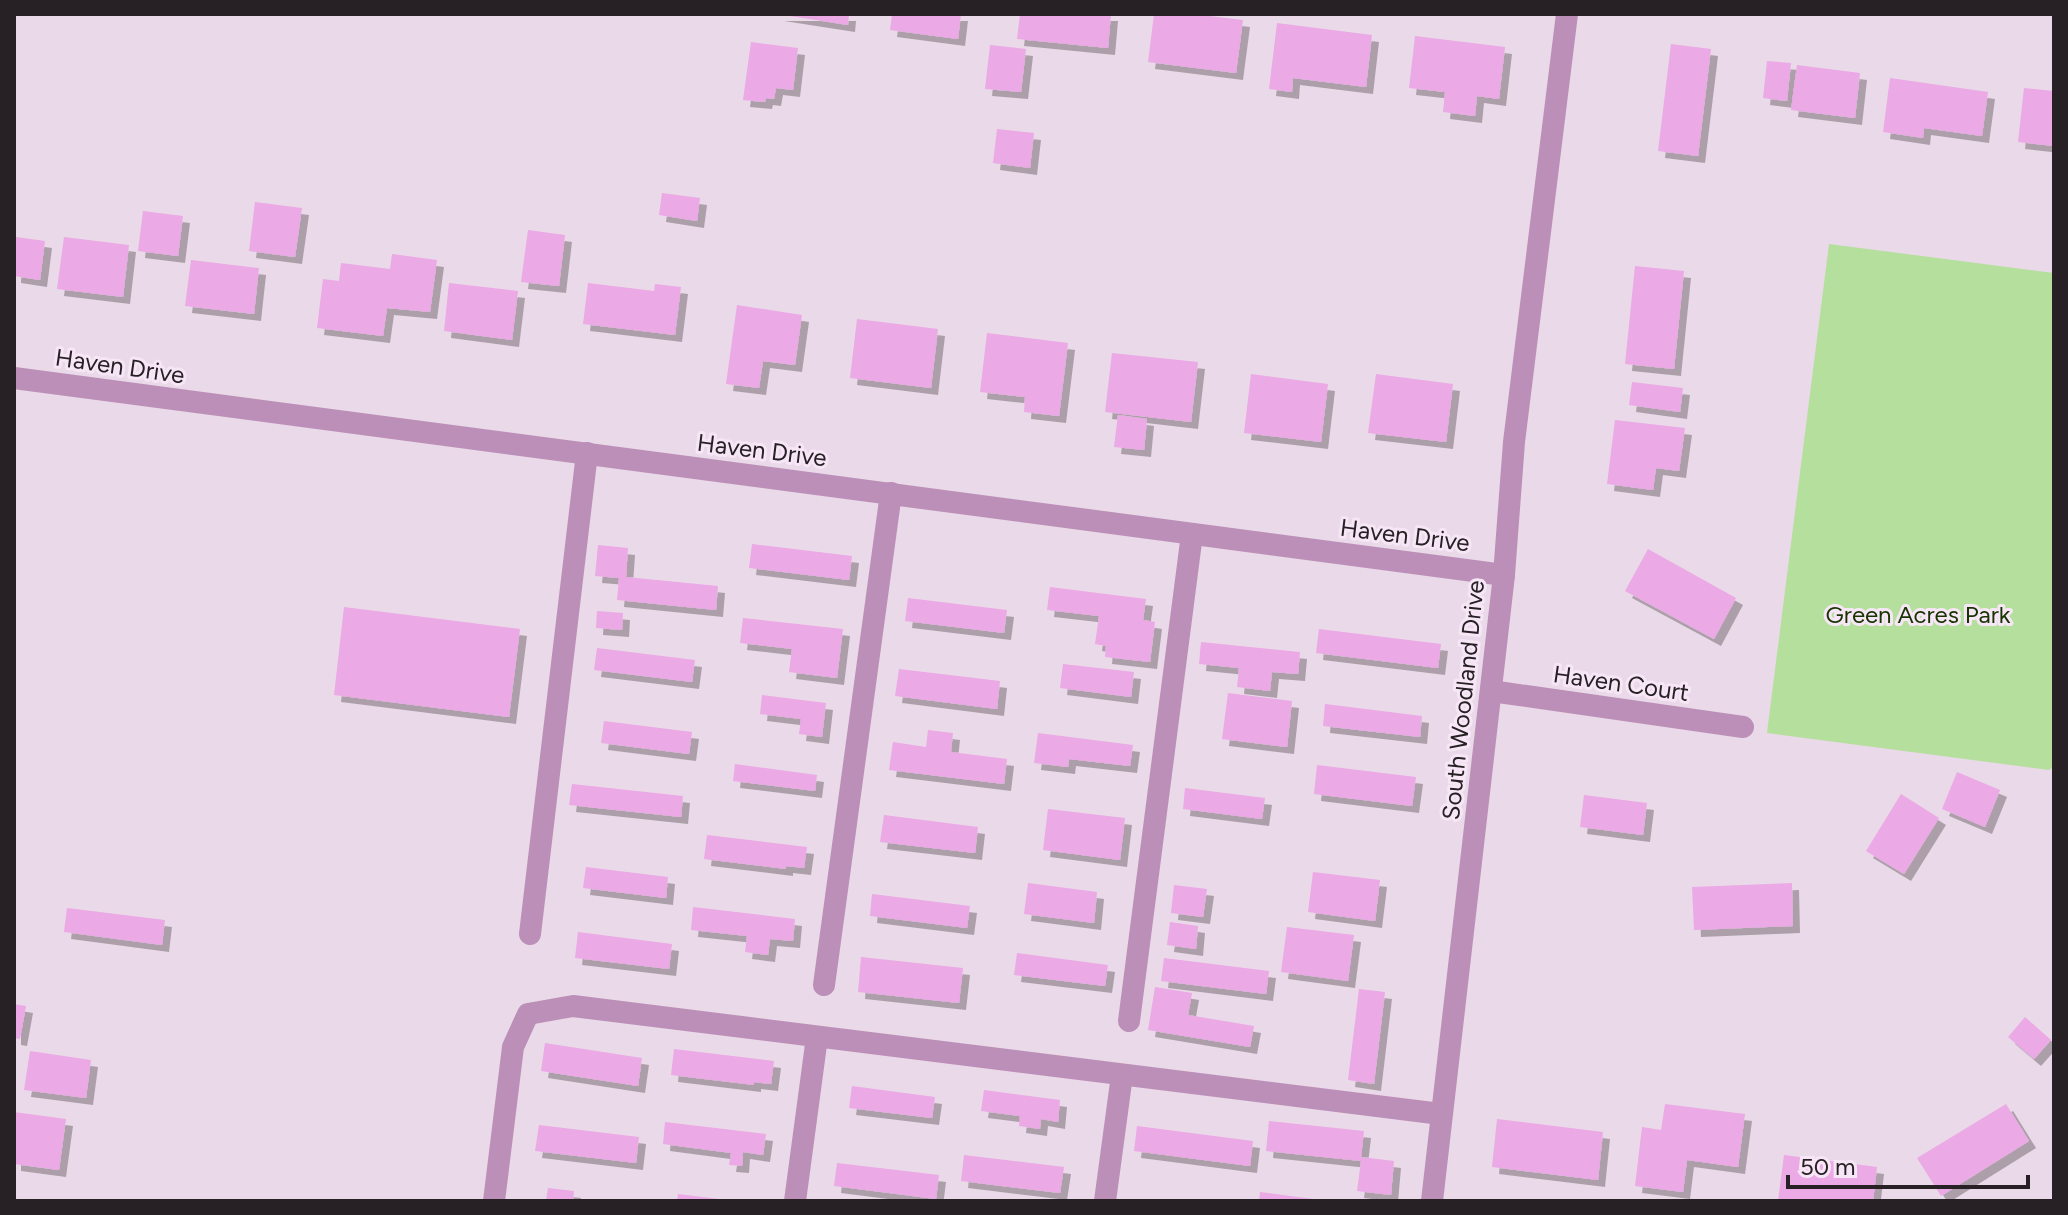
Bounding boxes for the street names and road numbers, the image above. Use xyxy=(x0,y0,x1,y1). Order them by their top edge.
street label: Haven Drive xyxy=(54,343,186,389)
street label: Haven Drive xyxy=(696,428,828,472)
street label: Haven Drive xyxy=(1339,513,1471,557)
street label: South Woodland Drive xyxy=(1436,579,1490,821)
street label: Haven Court xyxy=(1551,659,1691,707)

